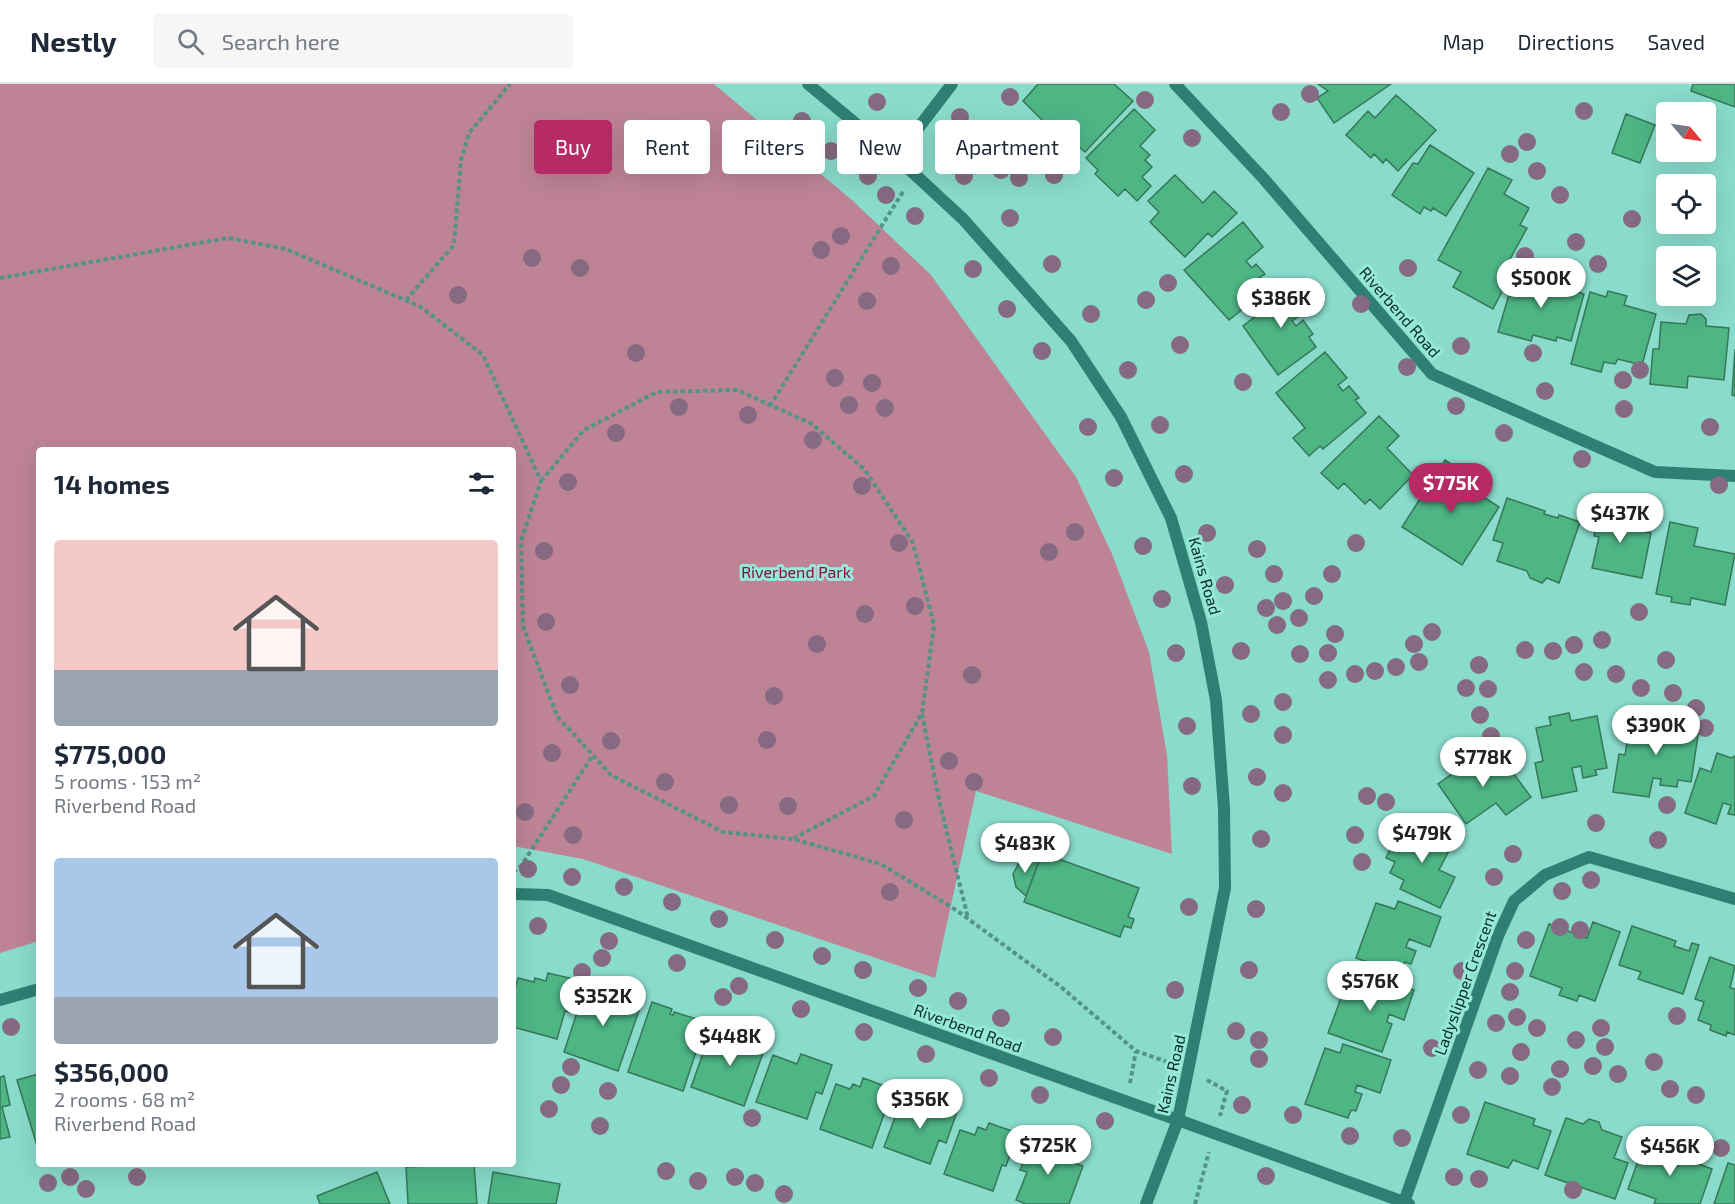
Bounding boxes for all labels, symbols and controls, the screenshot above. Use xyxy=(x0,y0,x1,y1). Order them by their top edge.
search box xyxy=(153,14,573,68)
text: Nestly xyxy=(30,24,117,58)
icon: search xyxy=(174,25,207,58)
text: Search here xyxy=(222,28,340,54)
text: Map xyxy=(1442,29,1485,54)
text: Directions xyxy=(1518,29,1614,54)
text: Saved xyxy=(1647,29,1705,54)
north arrow xyxy=(1656,102,1716,162)
map controls xyxy=(1656,102,1716,306)
chip: Buy xyxy=(534,120,612,174)
chip: Rent xyxy=(624,120,710,174)
chip: Filters xyxy=(722,120,825,174)
chip: New xyxy=(837,120,923,174)
chip: Apartment xyxy=(935,120,1080,174)
button: locate xyxy=(1656,174,1716,234)
button: layers xyxy=(1656,246,1716,306)
pin: $500K xyxy=(1499,258,1583,309)
street label: Riverbend Road xyxy=(1356,262,1445,361)
text: $500K xyxy=(1511,265,1571,289)
pin: $386K xyxy=(1239,278,1323,329)
text: $386K xyxy=(1251,285,1311,309)
pin: $775K xyxy=(1409,463,1493,514)
icon: filters xyxy=(465,467,498,500)
text: 14 homes xyxy=(54,468,170,499)
text: $775K xyxy=(1423,470,1479,494)
pin: $437K xyxy=(1578,493,1662,544)
text: $437K xyxy=(1591,500,1649,524)
street label: Kains Road xyxy=(1185,535,1226,617)
park label: Riverbend Park xyxy=(741,562,851,581)
icon: home xyxy=(222,579,330,687)
pin: $390K xyxy=(1614,705,1698,756)
text: $390K xyxy=(1626,712,1686,736)
pin: $778K xyxy=(1441,737,1525,788)
text: $775,000 xyxy=(54,738,166,769)
text: $778K xyxy=(1454,744,1512,768)
text: 5 rooms · 153 m² xyxy=(54,769,201,793)
text: Riverbend Road xyxy=(54,793,196,817)
pin: $479K xyxy=(1380,813,1464,864)
text: $479K xyxy=(1392,820,1452,844)
pin: $483K xyxy=(983,823,1067,874)
text: $483K xyxy=(995,830,1055,854)
icon: home xyxy=(222,897,330,1005)
street label: Ladyslipper Crescent xyxy=(1430,908,1499,1058)
pin: $576K xyxy=(1328,961,1412,1012)
text: $576K xyxy=(1341,968,1399,992)
pin: $352K xyxy=(561,976,645,1027)
text: $352K xyxy=(574,983,632,1007)
street label: Riverbend Road xyxy=(911,999,1025,1056)
pin: $448K xyxy=(688,1016,772,1067)
text: $448K xyxy=(699,1023,761,1047)
street label: Kains Road xyxy=(1152,1033,1189,1115)
text: $356,000 xyxy=(54,1056,169,1087)
pin: $356K xyxy=(878,1079,962,1130)
text: $356K xyxy=(891,1086,949,1110)
text: 2 rooms · 68 m² xyxy=(54,1087,195,1111)
text: Riverbend Road xyxy=(54,1111,196,1135)
pin: $725K xyxy=(1006,1125,1090,1176)
pin: $456K xyxy=(1628,1126,1712,1177)
text: $725K xyxy=(1019,1132,1077,1156)
text: $456K xyxy=(1640,1133,1700,1157)

